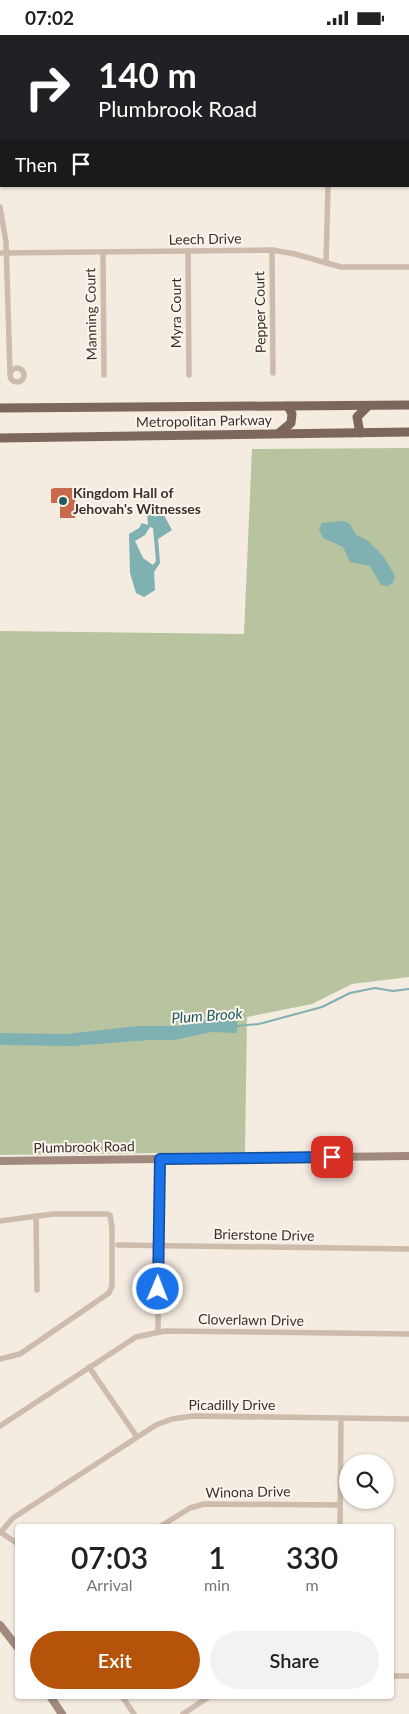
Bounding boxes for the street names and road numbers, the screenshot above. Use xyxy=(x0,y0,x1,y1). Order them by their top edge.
street label: Leech Drive xyxy=(168,229,242,248)
street label: Manning Court xyxy=(81,268,100,360)
street label: Pepper Court xyxy=(250,271,269,353)
street label: Myra Court xyxy=(167,278,184,348)
street label: Metropolitan Parkway xyxy=(136,411,273,430)
street label: Plumbrook Road xyxy=(33,1137,135,1156)
street label: Brierstone Drive xyxy=(213,1225,315,1244)
street label: Cloverlawn Drive xyxy=(198,1310,304,1329)
street label: Picadilly Drive xyxy=(188,1396,276,1413)
street label: Winona Drive xyxy=(205,1482,291,1501)

